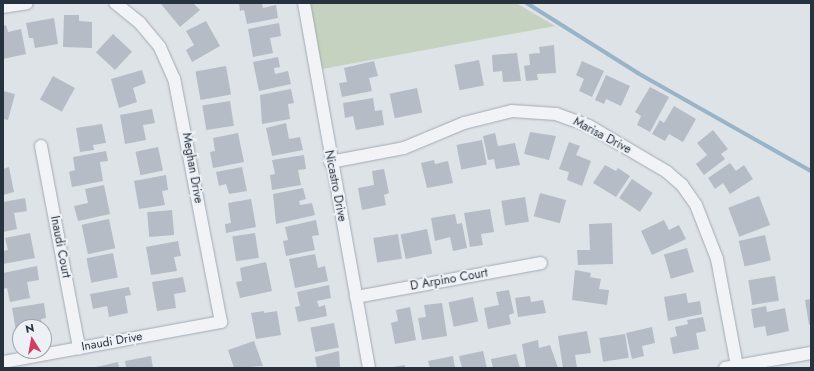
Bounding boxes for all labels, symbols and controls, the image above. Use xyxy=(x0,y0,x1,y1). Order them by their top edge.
street label: Marisa Drive xyxy=(571,115,633,157)
street label: Meghan Drive xyxy=(179,132,205,204)
street label: Nicastro Drive xyxy=(321,149,349,223)
street label: Inaudi Court xyxy=(47,215,73,279)
street label: D Arpino Court xyxy=(409,266,489,294)
north arrow xyxy=(12,319,52,359)
text: N xyxy=(24,320,36,337)
street label: Inaudi Drive xyxy=(80,330,144,354)

